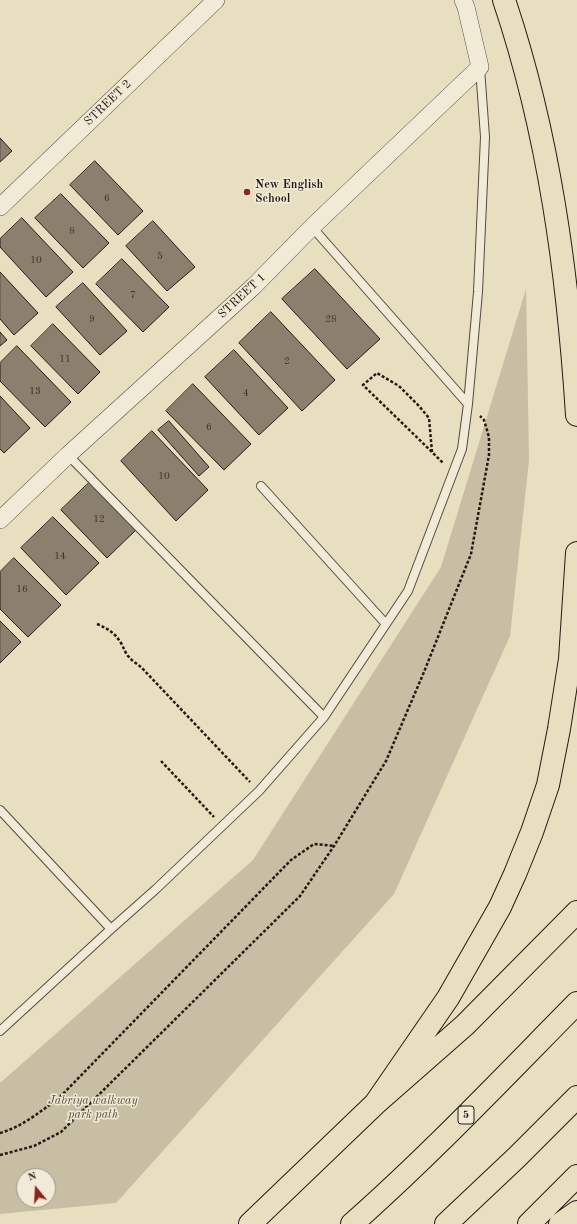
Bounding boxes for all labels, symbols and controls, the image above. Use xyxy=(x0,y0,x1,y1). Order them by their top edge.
street label: STREET 2 xyxy=(81,77,135,129)
place label: New English School xyxy=(255,178,323,206)
marker: New English School xyxy=(242,187,252,197)
house number: 6 xyxy=(104,192,110,204)
house number: 8 xyxy=(69,225,75,237)
house number: 5 xyxy=(157,250,163,262)
house number: 10 xyxy=(30,254,42,266)
street label: STREET 1 xyxy=(215,270,269,322)
house number: 7 xyxy=(130,289,136,301)
house number: 9 xyxy=(89,313,95,325)
house number: 28 xyxy=(325,313,337,325)
house number: 11 xyxy=(59,353,71,365)
house number: 2 xyxy=(284,355,290,367)
house number: 13 xyxy=(29,385,41,397)
house number: 4 xyxy=(243,387,249,399)
house number: 6 xyxy=(206,421,212,433)
house number: 10 xyxy=(158,470,170,482)
house number: 12 xyxy=(93,513,105,525)
house number: 14 xyxy=(54,550,66,562)
house number: 16 xyxy=(16,583,28,595)
park label: Jabriya walkway park path xyxy=(48,1094,138,1122)
road number: 5 xyxy=(458,1106,474,1124)
north arrow xyxy=(16,1168,56,1208)
text: N xyxy=(27,1171,38,1184)

